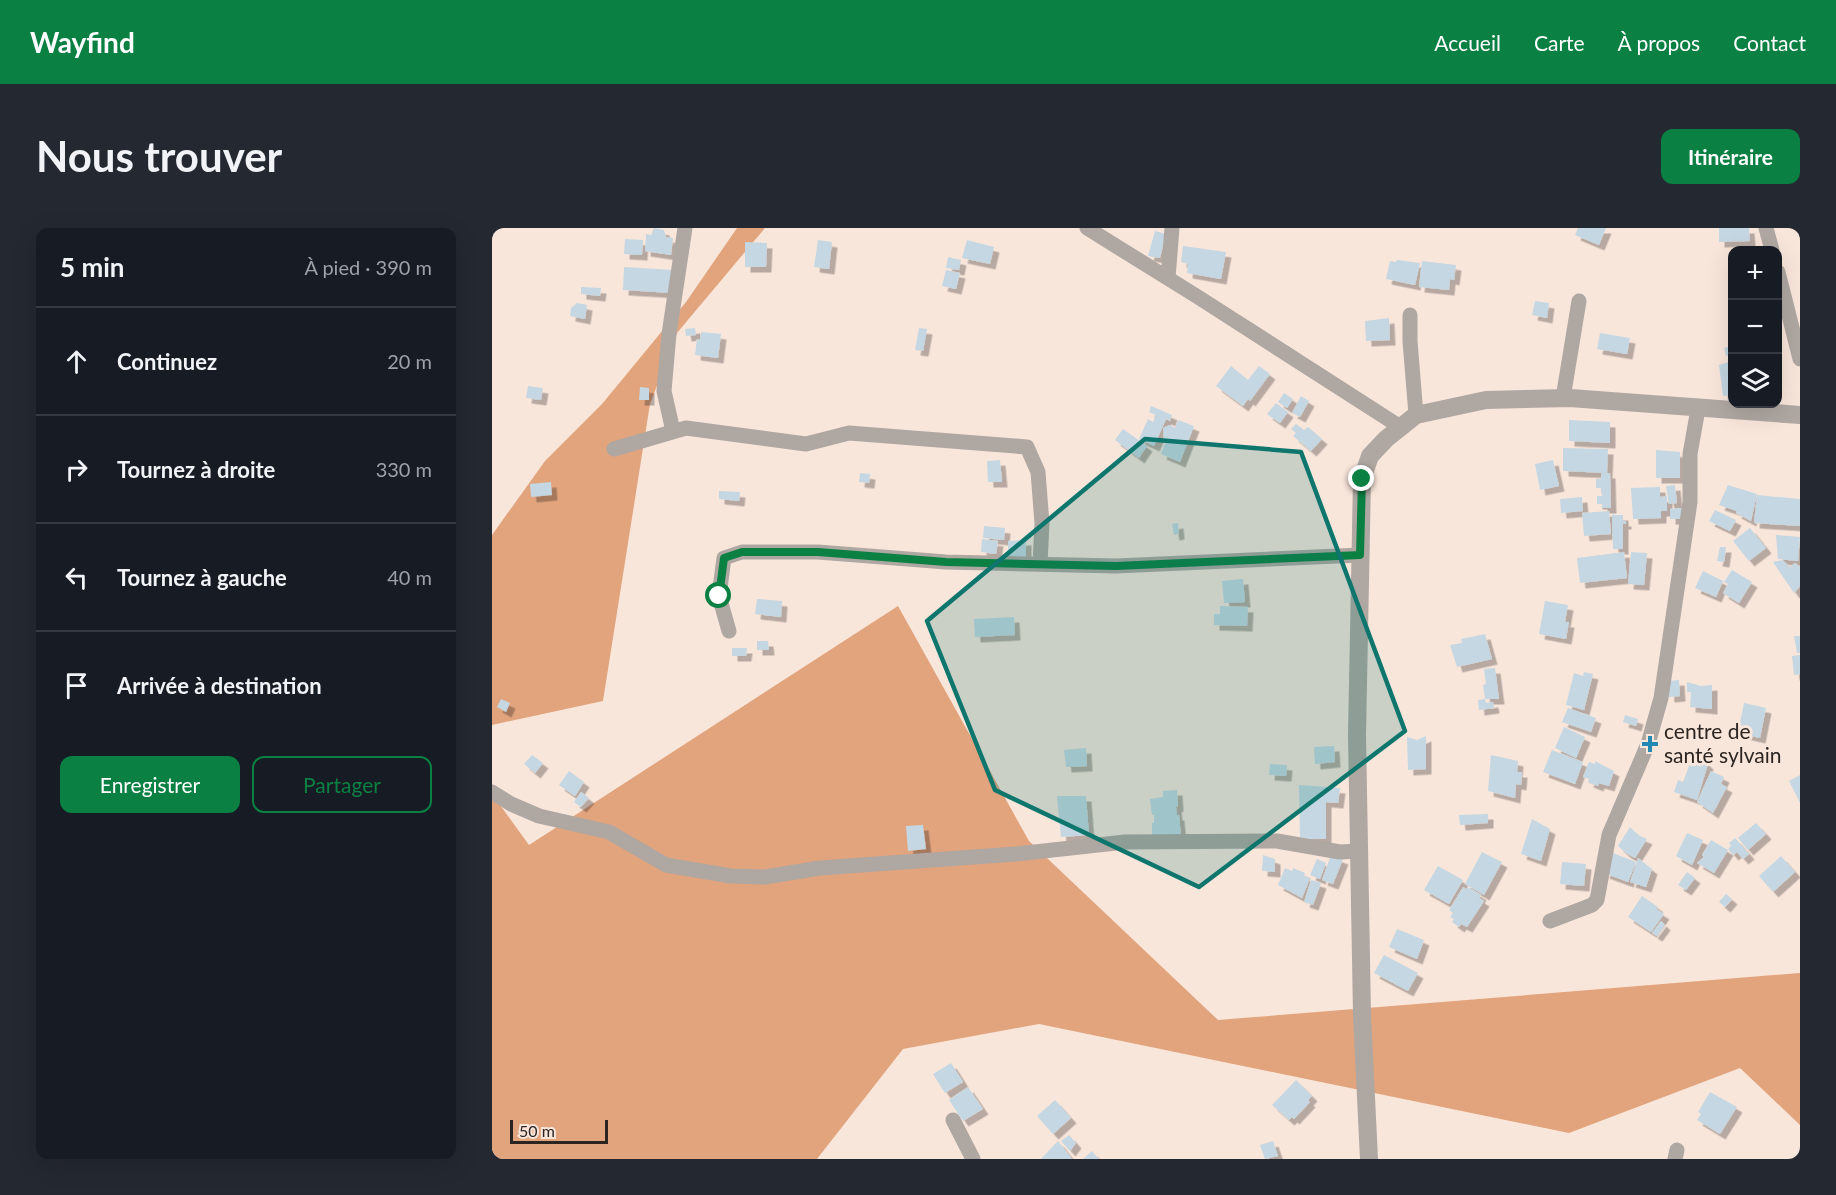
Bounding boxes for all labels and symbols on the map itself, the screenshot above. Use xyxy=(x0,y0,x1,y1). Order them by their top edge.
route end xyxy=(1348,465,1374,491)
route start xyxy=(705,582,731,608)
place label: centre de santé sylvain xyxy=(1664,718,1782,767)
marker: centre de santé sylvain xyxy=(1641,735,1659,753)
scale bar xyxy=(510,1117,608,1144)

